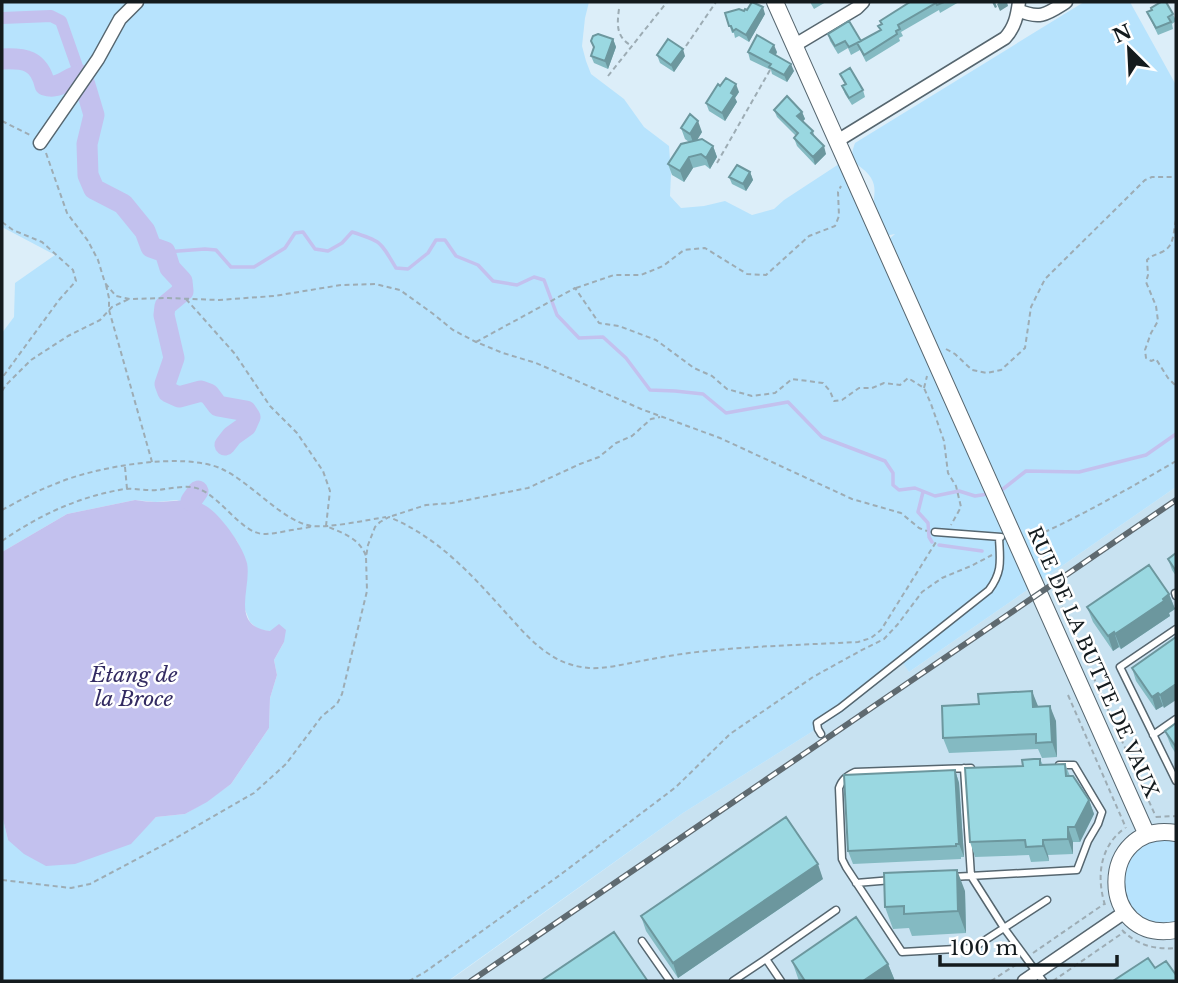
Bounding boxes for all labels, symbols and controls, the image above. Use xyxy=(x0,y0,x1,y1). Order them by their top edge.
north arrow xyxy=(1094,14,1164,84)
text: N xyxy=(1109,20,1135,48)
street label: RUE DE LA BUTTE DE VAUX xyxy=(1023,523,1163,801)
water label: Étang de la Broce xyxy=(89,662,178,712)
scale bar xyxy=(940,923,1117,967)
text: 100 m xyxy=(950,935,1018,961)

